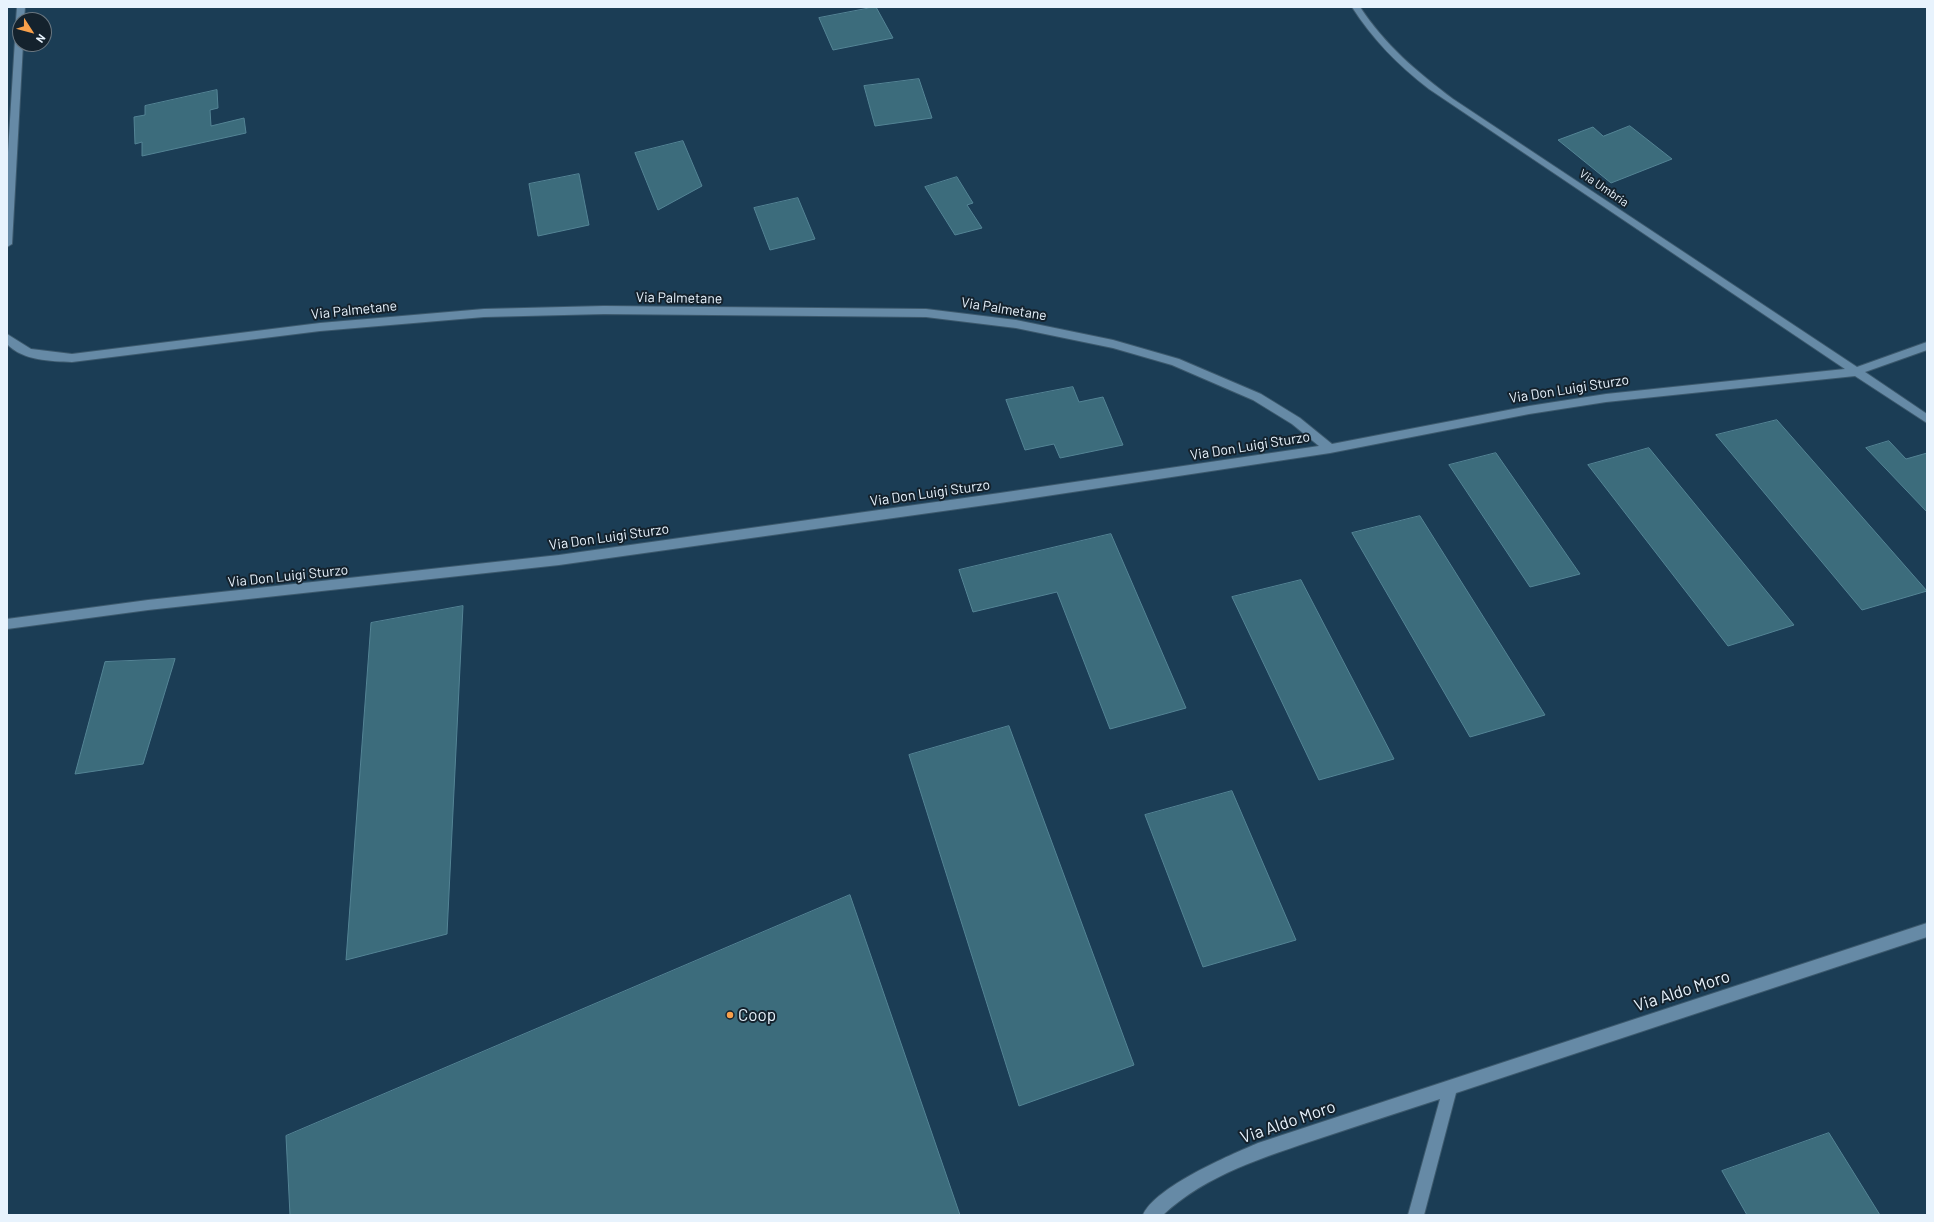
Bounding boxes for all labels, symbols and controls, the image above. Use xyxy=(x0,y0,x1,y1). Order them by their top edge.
north arrow xyxy=(12,12,52,52)
text: N xyxy=(34,32,49,46)
street label: Via Umbria xyxy=(1577,166,1631,210)
street label: Via Palmetane xyxy=(636,289,722,307)
street label: Via Palmetane xyxy=(960,294,1048,324)
street label: Via Palmetane xyxy=(310,297,398,323)
street label: Via Don Luigi Sturzo xyxy=(1508,371,1630,407)
street label: Via Don Luigi Sturzo xyxy=(1189,428,1311,464)
street label: Via Don Luigi Sturzo xyxy=(869,476,991,510)
street label: Via Don Luigi Sturzo xyxy=(548,520,670,554)
street label: Via Don Luigi Sturzo xyxy=(227,561,349,591)
street label: Via Aldo Moro xyxy=(1632,966,1732,1016)
place label: Coop xyxy=(738,1005,776,1025)
marker: Coop xyxy=(725,1010,735,1020)
street label: Via Aldo Moro xyxy=(1238,1096,1338,1148)

